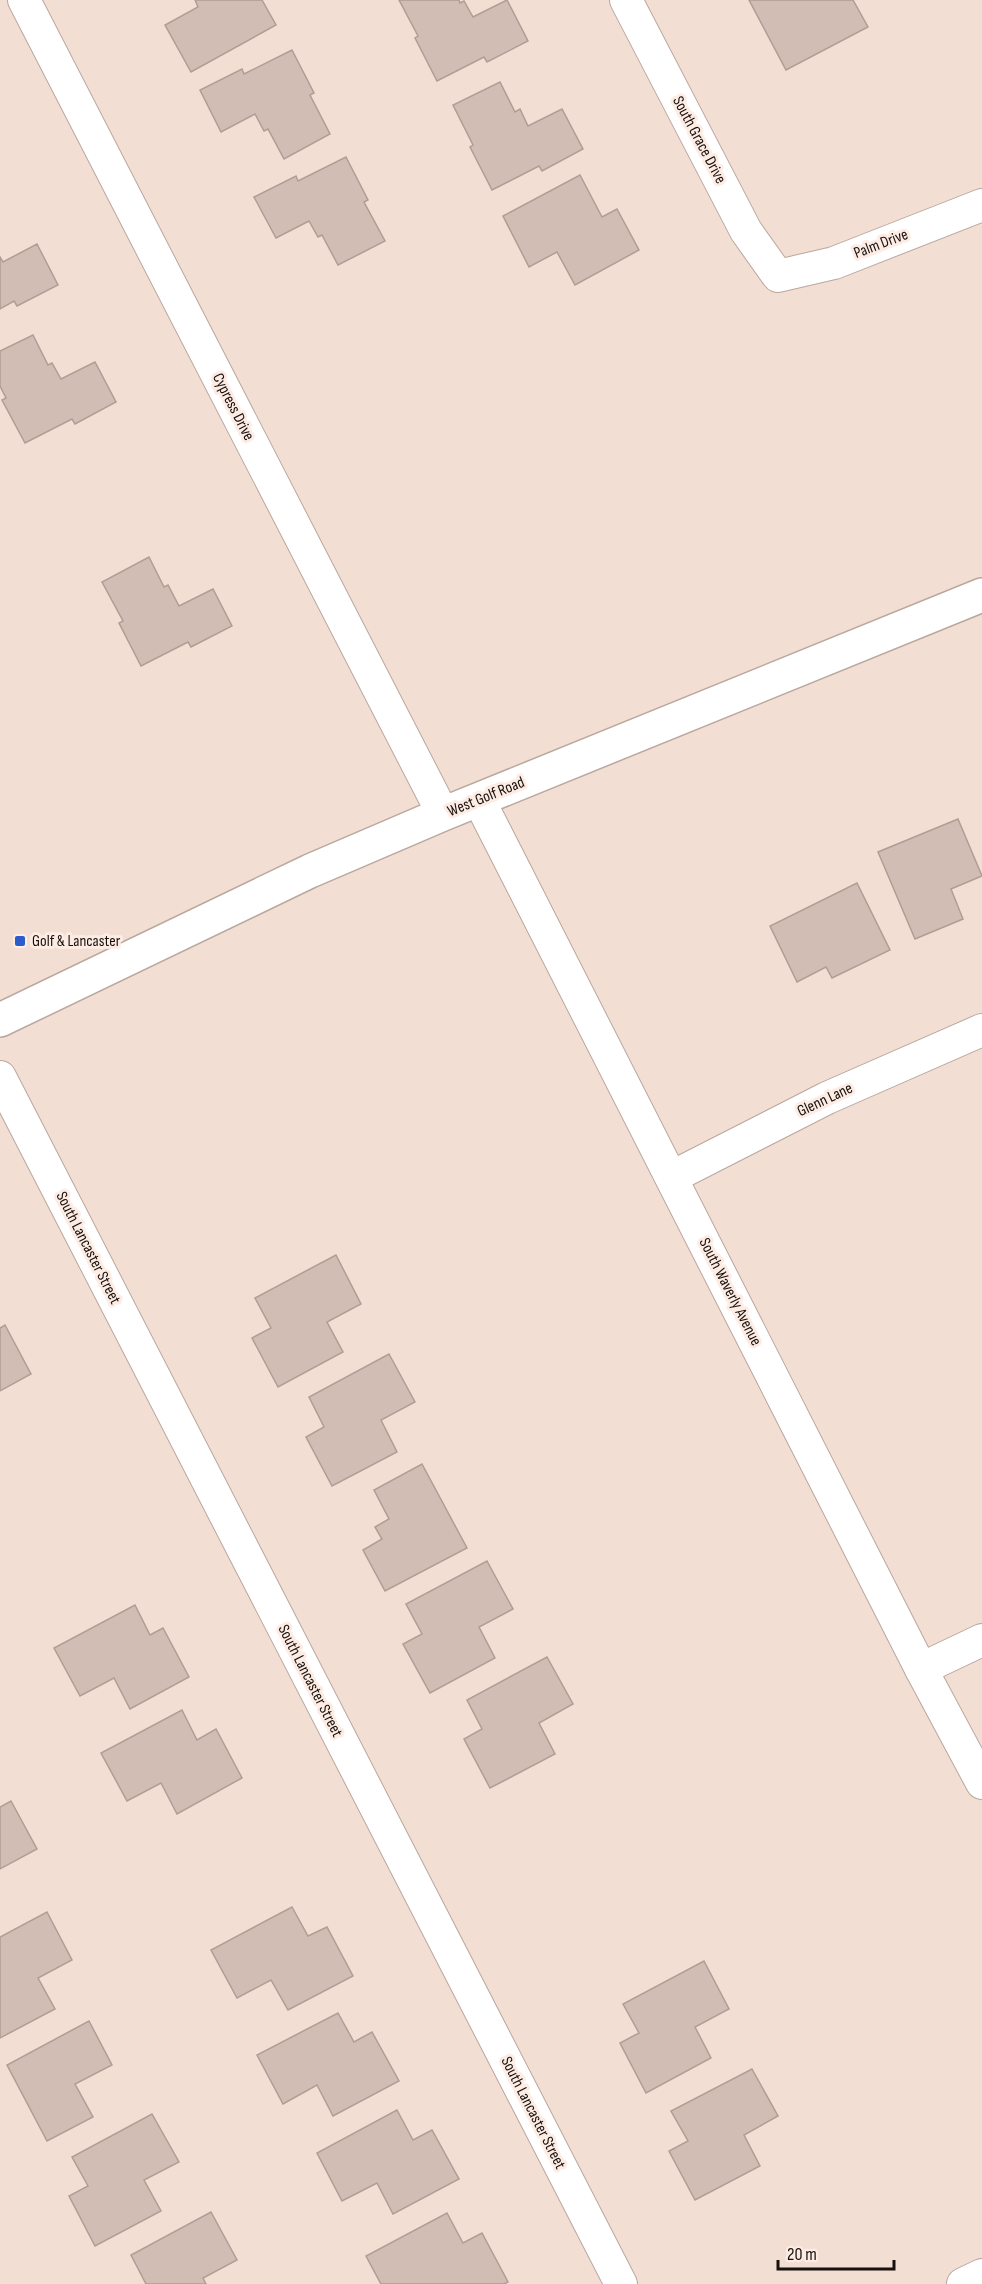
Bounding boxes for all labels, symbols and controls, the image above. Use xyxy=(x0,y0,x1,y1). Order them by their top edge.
street label: South Grace Drive xyxy=(668,93,730,187)
street label: Palm Drive xyxy=(851,225,911,263)
street label: Cypress Drive xyxy=(208,370,258,444)
street label: West Golf Road xyxy=(445,773,527,821)
place label: Golf & Lancaster xyxy=(32,932,121,951)
marker: Golf & Lancaster xyxy=(13,934,27,948)
street label: Glenn Lane xyxy=(794,1079,856,1121)
street label: South Lancaster Street xyxy=(51,1189,125,1307)
street label: South Waverly Avenue xyxy=(695,1235,765,1349)
street label: South Lancaster Street xyxy=(273,1622,347,1740)
street label: South Lancaster Street xyxy=(496,2054,570,2172)
scale bar xyxy=(778,2233,894,2271)
text: 20 m xyxy=(787,2244,817,2265)

